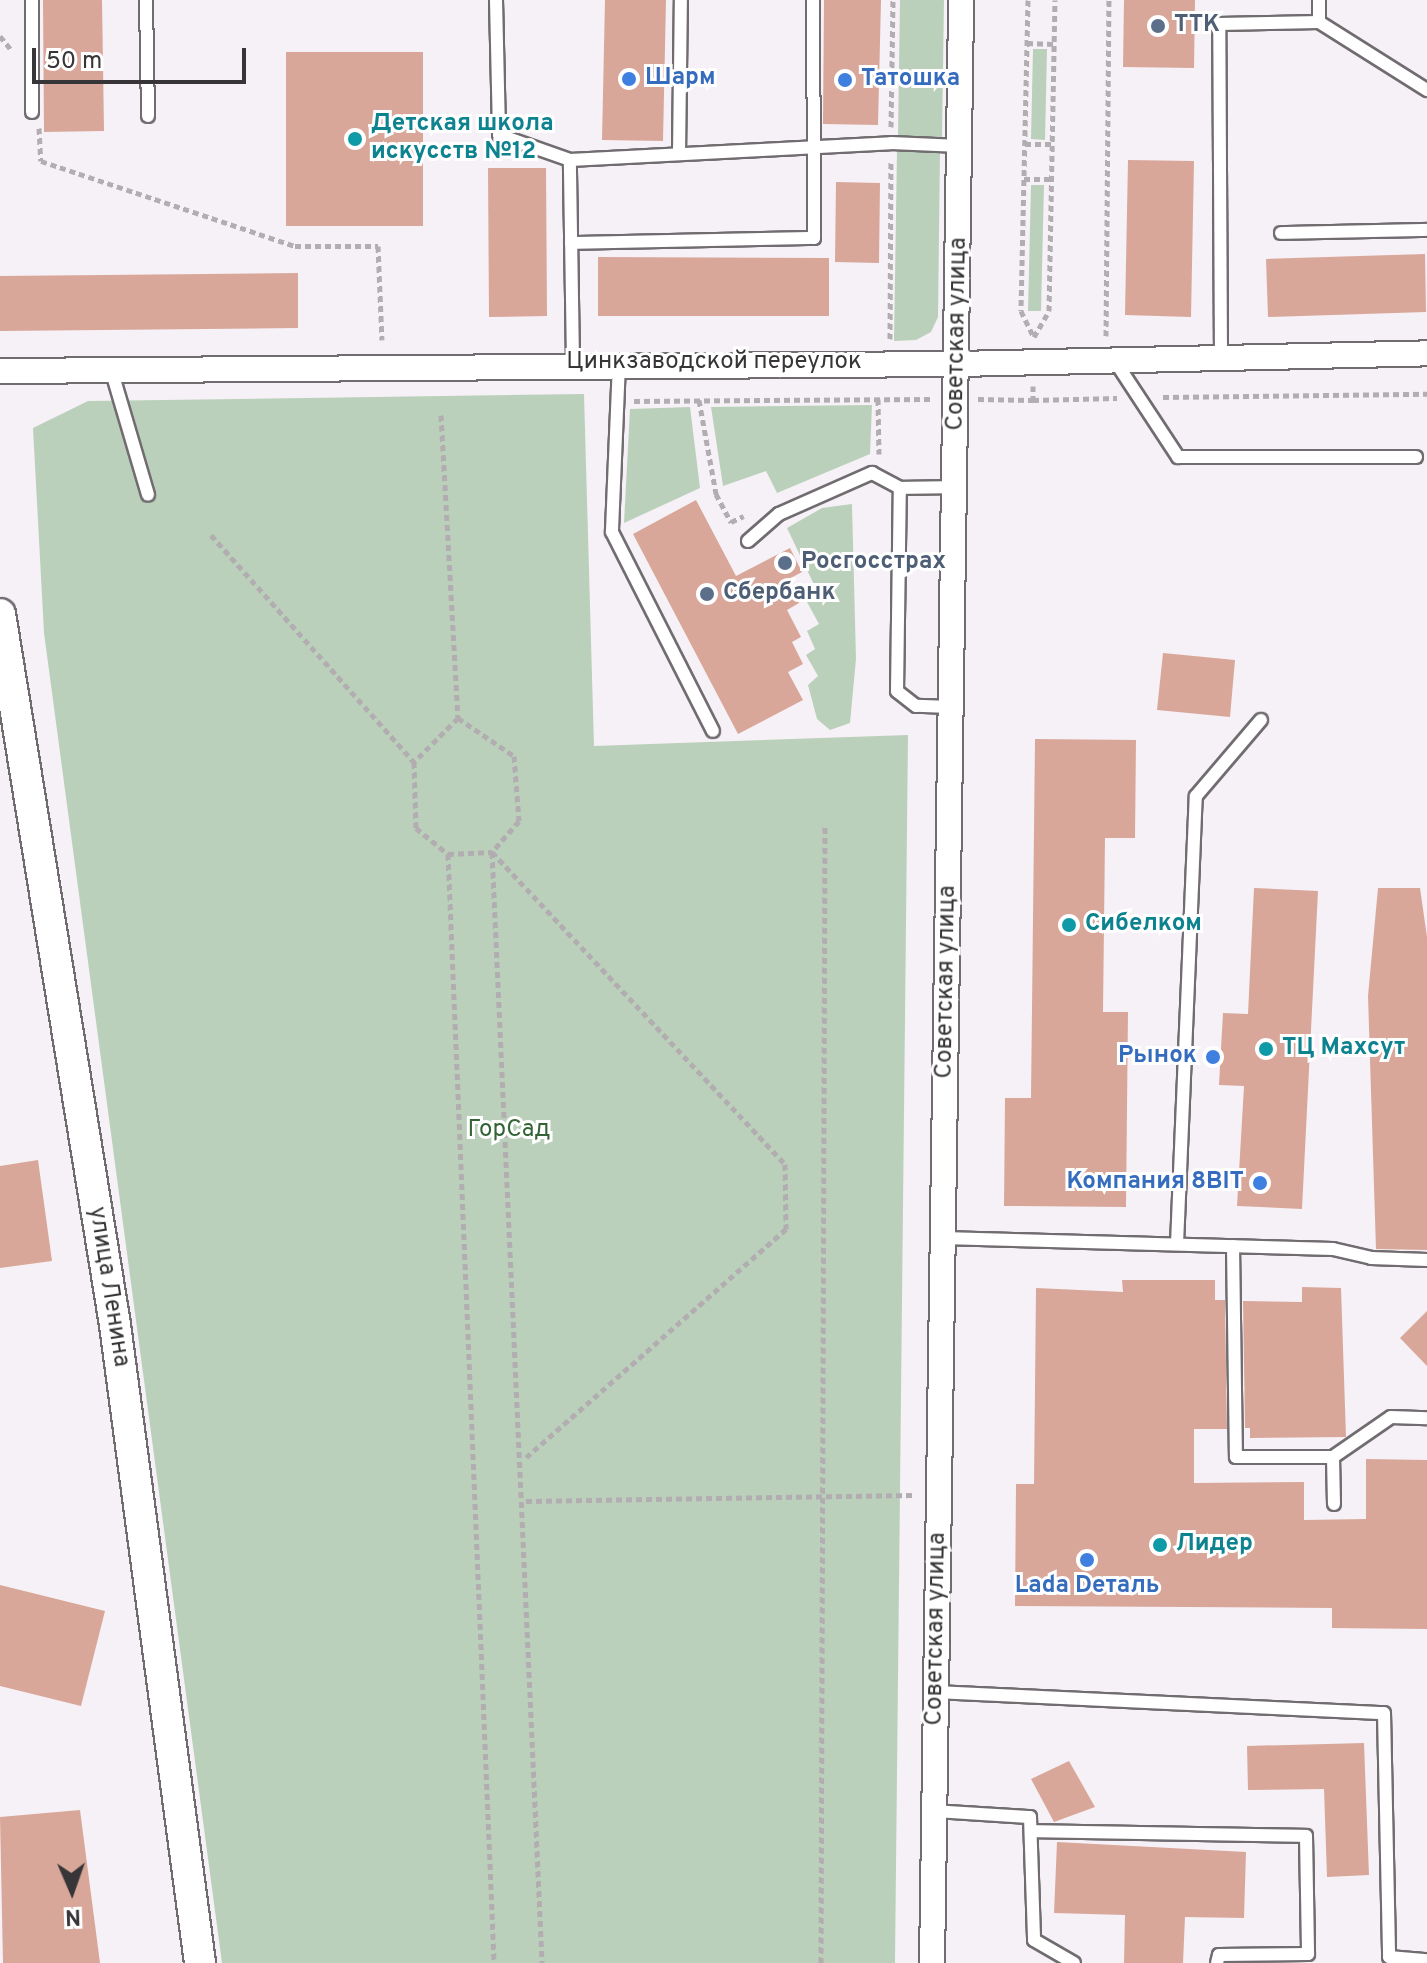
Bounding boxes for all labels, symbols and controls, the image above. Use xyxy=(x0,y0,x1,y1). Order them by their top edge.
place label: ТТК xyxy=(1174,12,1220,40)
marker: ТТК xyxy=(1149,17,1167,35)
scale bar xyxy=(36,32,250,82)
text: 50 m xyxy=(46,47,102,77)
place label: Шарм xyxy=(645,65,716,93)
place label: Татошка xyxy=(861,66,960,94)
marker: Шарм xyxy=(620,70,638,88)
marker: Татошка xyxy=(836,71,854,89)
place label: Детская школа искусств №12 xyxy=(371,111,554,167)
marker: Детская школа искусств №12 xyxy=(346,130,364,148)
street label: Советская улица xyxy=(942,237,974,431)
street label: Цинкзаводской переулок xyxy=(566,349,862,377)
place label: Росгосстрах xyxy=(801,549,946,577)
marker: Росгосстрах xyxy=(776,554,794,572)
place label: Сбербанк xyxy=(723,580,836,608)
marker: Сбербанк xyxy=(698,585,716,603)
street label: Советская улица xyxy=(931,885,963,1079)
place label: Сибелком xyxy=(1085,911,1202,939)
marker: Сибелком xyxy=(1060,916,1078,934)
place label: ТЦ Махсут xyxy=(1282,1035,1405,1063)
marker: ТЦ Махсут xyxy=(1257,1040,1275,1058)
place label: Рынок xyxy=(1118,1043,1197,1071)
marker: Рынок xyxy=(1204,1048,1222,1066)
park label: ГорСад xyxy=(468,1117,550,1145)
place label: Компания 8BIT xyxy=(1066,1169,1244,1197)
marker: Компания 8BIT xyxy=(1251,1174,1269,1192)
street label: улица Ленина xyxy=(81,1205,135,1369)
place label: Лидер xyxy=(1176,1531,1253,1559)
street label: Советская улица xyxy=(921,1532,953,1726)
marker: Лидер xyxy=(1151,1536,1169,1554)
marker: Lada Dеталь xyxy=(1078,1551,1096,1569)
place label: Lada Dеталь xyxy=(1015,1573,1159,1601)
north arrow xyxy=(32,1851,112,1931)
text: N xyxy=(64,1902,81,1929)

